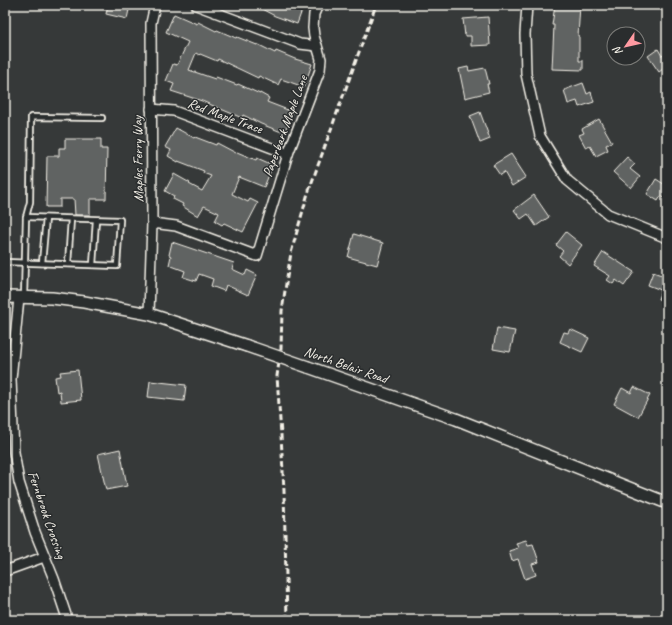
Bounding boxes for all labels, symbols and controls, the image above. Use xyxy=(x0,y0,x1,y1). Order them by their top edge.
north arrow xyxy=(606,26,646,66)
text: N xyxy=(609,43,625,58)
street label: Paperbark Maple Lane xyxy=(259,72,312,179)
street label: Red Maple Trace xyxy=(185,95,266,138)
street label: Maples Ferry Way xyxy=(129,114,147,202)
street label: North Belair Road xyxy=(302,343,392,388)
street label: Fernbrook Crossing xyxy=(24,469,70,562)

